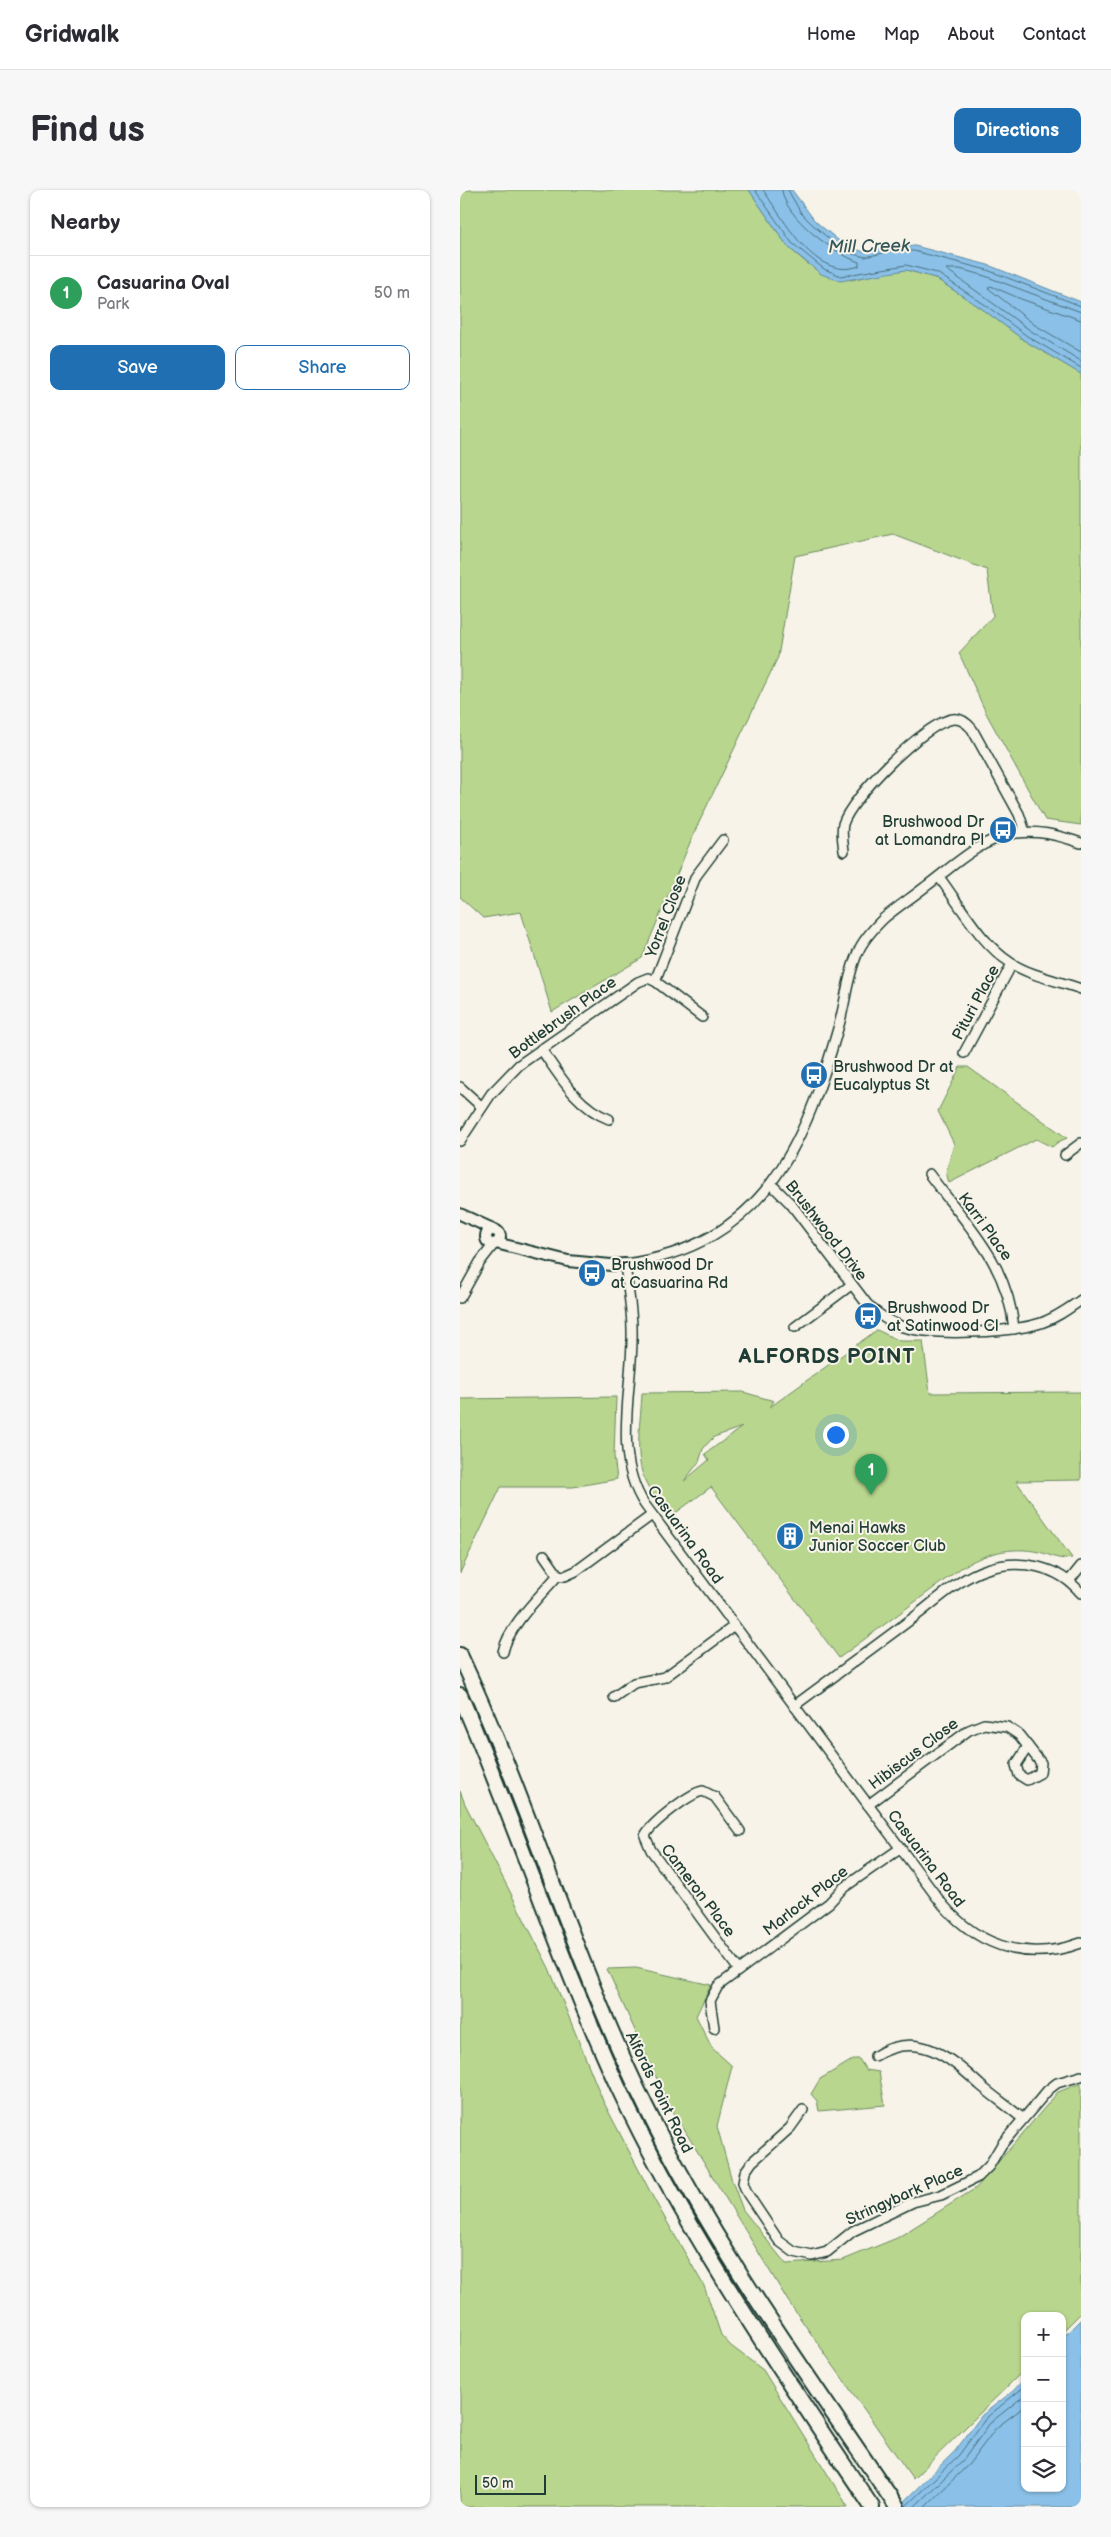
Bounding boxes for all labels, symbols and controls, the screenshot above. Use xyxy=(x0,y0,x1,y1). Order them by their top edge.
text: Gridwalk xyxy=(25,20,119,49)
text: Home xyxy=(807,24,856,45)
text: Map xyxy=(884,24,920,45)
text: About xyxy=(948,24,995,45)
text: Contact xyxy=(1023,24,1086,45)
button: Directions xyxy=(954,108,1081,153)
text: Find us xyxy=(30,109,145,152)
text: Nearby xyxy=(50,210,120,235)
water label: Mill Creek xyxy=(828,235,911,258)
text: Casuarina Oval xyxy=(97,272,229,295)
text: 1 xyxy=(63,284,69,303)
text: 50 m xyxy=(374,284,410,303)
text: Park xyxy=(97,295,129,314)
button: Save xyxy=(50,345,225,390)
button: Share xyxy=(235,345,410,390)
place label: Brushwood Dr at Lomandra Pl xyxy=(875,813,984,850)
bus stop icon: Brushwood Dr at Lomandra Pl xyxy=(988,815,1018,845)
street label: Yorrel Close xyxy=(642,872,691,961)
street label: Pituri Place xyxy=(949,962,1004,1043)
street label: Bottlebrush Place xyxy=(506,973,621,1064)
place label: Brushwood Dr at Eucalyptus St xyxy=(833,1058,953,1095)
bus stop icon: Brushwood Dr at Eucalyptus St xyxy=(799,1060,829,1090)
street label: Brushwood Drive xyxy=(781,1177,871,1285)
street label: Karri Place xyxy=(954,1189,1016,1265)
place label: Brushwood Dr at Casuarina Rd xyxy=(611,1256,728,1293)
bus stop icon: Brushwood Dr at Casuarina Rd xyxy=(577,1258,607,1288)
place label: Brushwood Dr at Satinwood Cl xyxy=(887,1299,999,1336)
bus stop icon: Brushwood Dr at Satinwood Cl xyxy=(853,1301,883,1331)
district label: ALFORDS POINT xyxy=(738,1344,915,1369)
your location xyxy=(823,1422,849,1448)
pin: 1 xyxy=(855,1454,887,1495)
street label: Casuarina Road xyxy=(643,1482,727,1588)
place label: Menai Hawks Junior Soccer Club xyxy=(809,1519,946,1556)
building icon: Menai Hawks Junior Soccer Club xyxy=(775,1521,805,1551)
street label: Hibiscus Close xyxy=(865,1714,963,1794)
street label: Casuarina Road xyxy=(883,1806,969,1911)
street label: Cameron Place xyxy=(657,1841,739,1942)
street label: Marlock Place xyxy=(760,1862,853,1940)
street label: Alfords Point Road xyxy=(621,2029,696,2157)
street label: Stringybark Place xyxy=(843,2161,967,2230)
map controls xyxy=(1021,2312,1066,2492)
button: + xyxy=(1021,2312,1066,2357)
button: − xyxy=(1021,2357,1066,2402)
button: locate xyxy=(1021,2402,1066,2447)
button: layers xyxy=(1021,2447,1066,2492)
scale bar xyxy=(475,2472,546,2495)
text: 50 m xyxy=(482,2475,514,2492)

